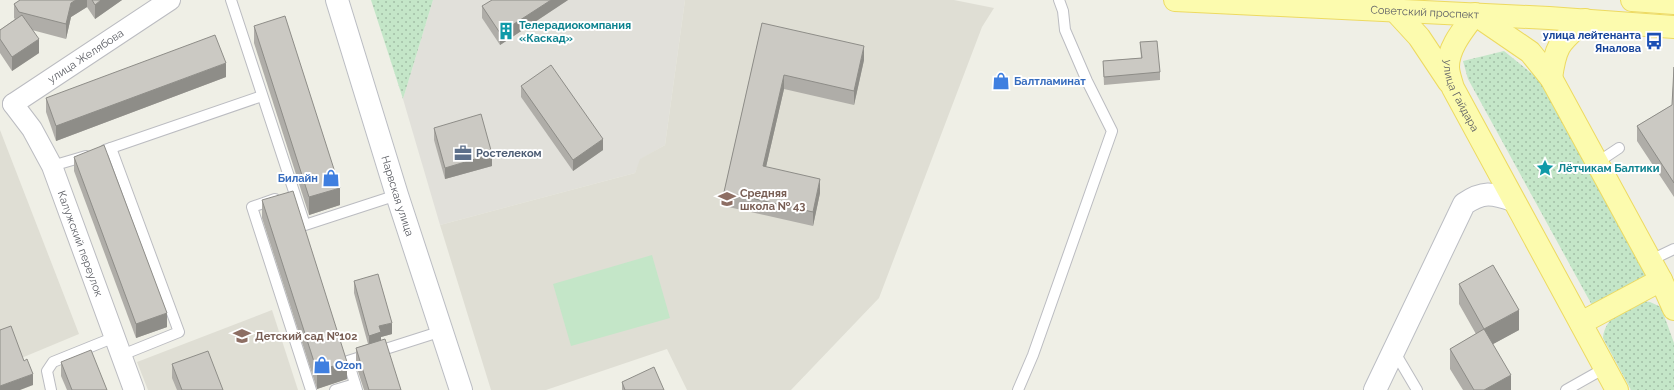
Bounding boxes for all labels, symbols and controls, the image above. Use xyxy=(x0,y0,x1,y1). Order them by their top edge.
street label: Советский проспект xyxy=(1370,3,1480,21)
place label: Телерадиокомпания «Каскад» xyxy=(519,19,631,45)
building icon: Телерадиокомпания «Каскад» xyxy=(496,21,516,41)
street label: улица Желябова xyxy=(45,26,126,86)
place label: улица лейтенанта Яналова xyxy=(1543,29,1641,55)
bus stop icon: улица лейтенанта Яналова xyxy=(1644,31,1664,51)
street label: улица Гайдара xyxy=(1441,59,1482,134)
shop icon: Балтламинат xyxy=(991,71,1011,91)
place label: Балтламинат xyxy=(1014,75,1086,88)
office icon: Ростелеком xyxy=(453,143,473,163)
place label: Ростелеком xyxy=(476,147,542,160)
street label: Нарвская улица xyxy=(379,154,417,238)
place icon: Лётчикам Балтики xyxy=(1535,158,1555,178)
place label: Лётчикам Балтики xyxy=(1558,162,1660,175)
shop icon: Билайн xyxy=(321,168,341,188)
place label: Билайн xyxy=(278,172,318,185)
place label: Средняя школа № 43 xyxy=(740,187,805,213)
street label: Калужский переулок xyxy=(55,189,106,299)
school or university icon: Средняя школа № 43 xyxy=(717,189,737,209)
school or university icon: Детский сад №102 xyxy=(232,326,252,346)
place label: Детский сад №102 xyxy=(255,330,358,343)
shop icon: Ozon xyxy=(312,355,332,375)
place label: Ozon xyxy=(335,359,362,372)

